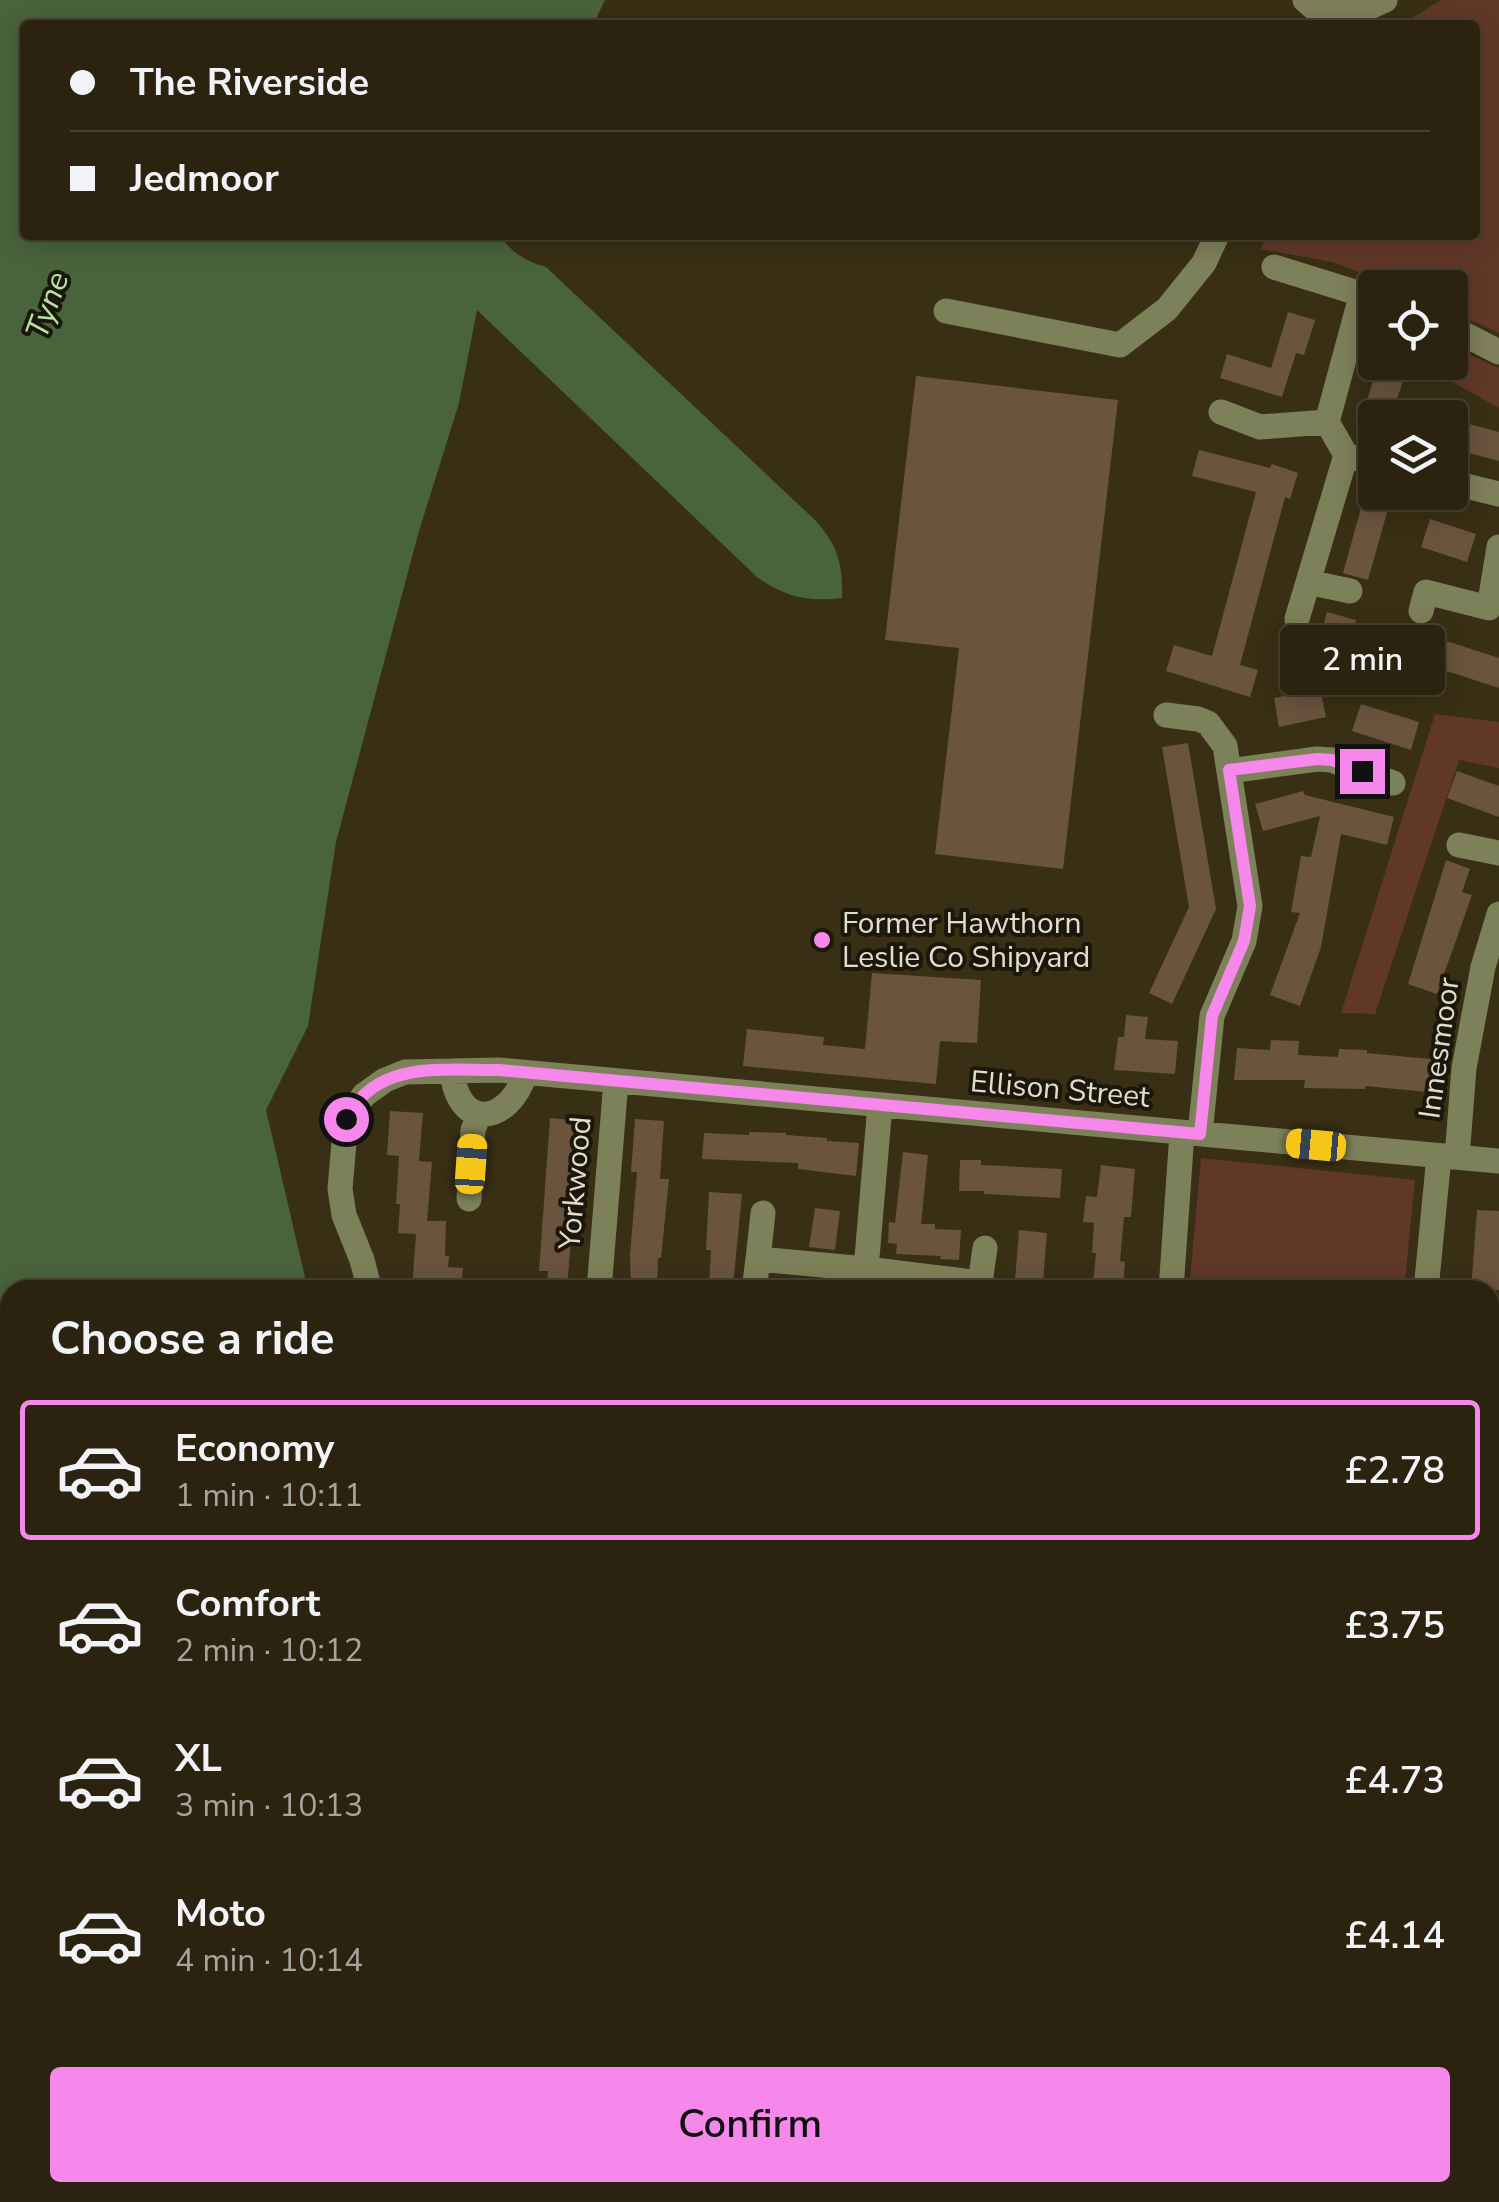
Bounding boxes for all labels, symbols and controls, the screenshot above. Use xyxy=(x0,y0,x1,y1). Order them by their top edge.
text: The Riverside xyxy=(130,57,369,108)
text: Jedmoor xyxy=(130,153,279,204)
water label: Tyne xyxy=(15,265,79,345)
map controls xyxy=(1358,270,1468,510)
button: locate xyxy=(1358,270,1468,380)
button: layers xyxy=(1358,400,1468,510)
callout: 2 min xyxy=(1280,626,1444,696)
text: 2 min xyxy=(1322,638,1403,681)
route end xyxy=(1340,749,1385,794)
place label: Former Hawthorn Leslie Co Shipyard xyxy=(842,903,1090,978)
marker: Former Hawthorn Leslie Co Shipyard xyxy=(811,929,833,951)
street label: Innesmoor xyxy=(1409,975,1470,1121)
street label: Ellison Street xyxy=(969,1061,1152,1118)
route start xyxy=(324,1097,369,1142)
street label: Yorkwood xyxy=(549,1115,602,1252)
car xyxy=(1285,1127,1347,1163)
car xyxy=(454,1133,488,1195)
text: Choose a ride xyxy=(50,1309,335,1370)
text: Economy xyxy=(175,1423,334,1474)
icon: car xyxy=(55,1425,145,1515)
text: £2.78 xyxy=(1345,1445,1445,1496)
text: 1 min · 10:11 xyxy=(175,1474,363,1517)
text: Comfort xyxy=(175,1578,320,1629)
icon: car xyxy=(55,1580,145,1670)
text: £3.75 xyxy=(1345,1600,1445,1651)
text: 2 min · 10:12 xyxy=(175,1629,363,1672)
text: XL xyxy=(175,1733,222,1784)
icon: car xyxy=(55,1735,145,1825)
text: £4.73 xyxy=(1345,1755,1445,1806)
text: 3 min · 10:13 xyxy=(175,1784,363,1827)
text: Moto xyxy=(175,1888,266,1939)
icon: car xyxy=(55,1890,145,1980)
text: £4.14 xyxy=(1345,1910,1445,1961)
text: 4 min · 10:14 xyxy=(175,1939,363,1982)
button: Confirm xyxy=(50,2067,1450,2182)

